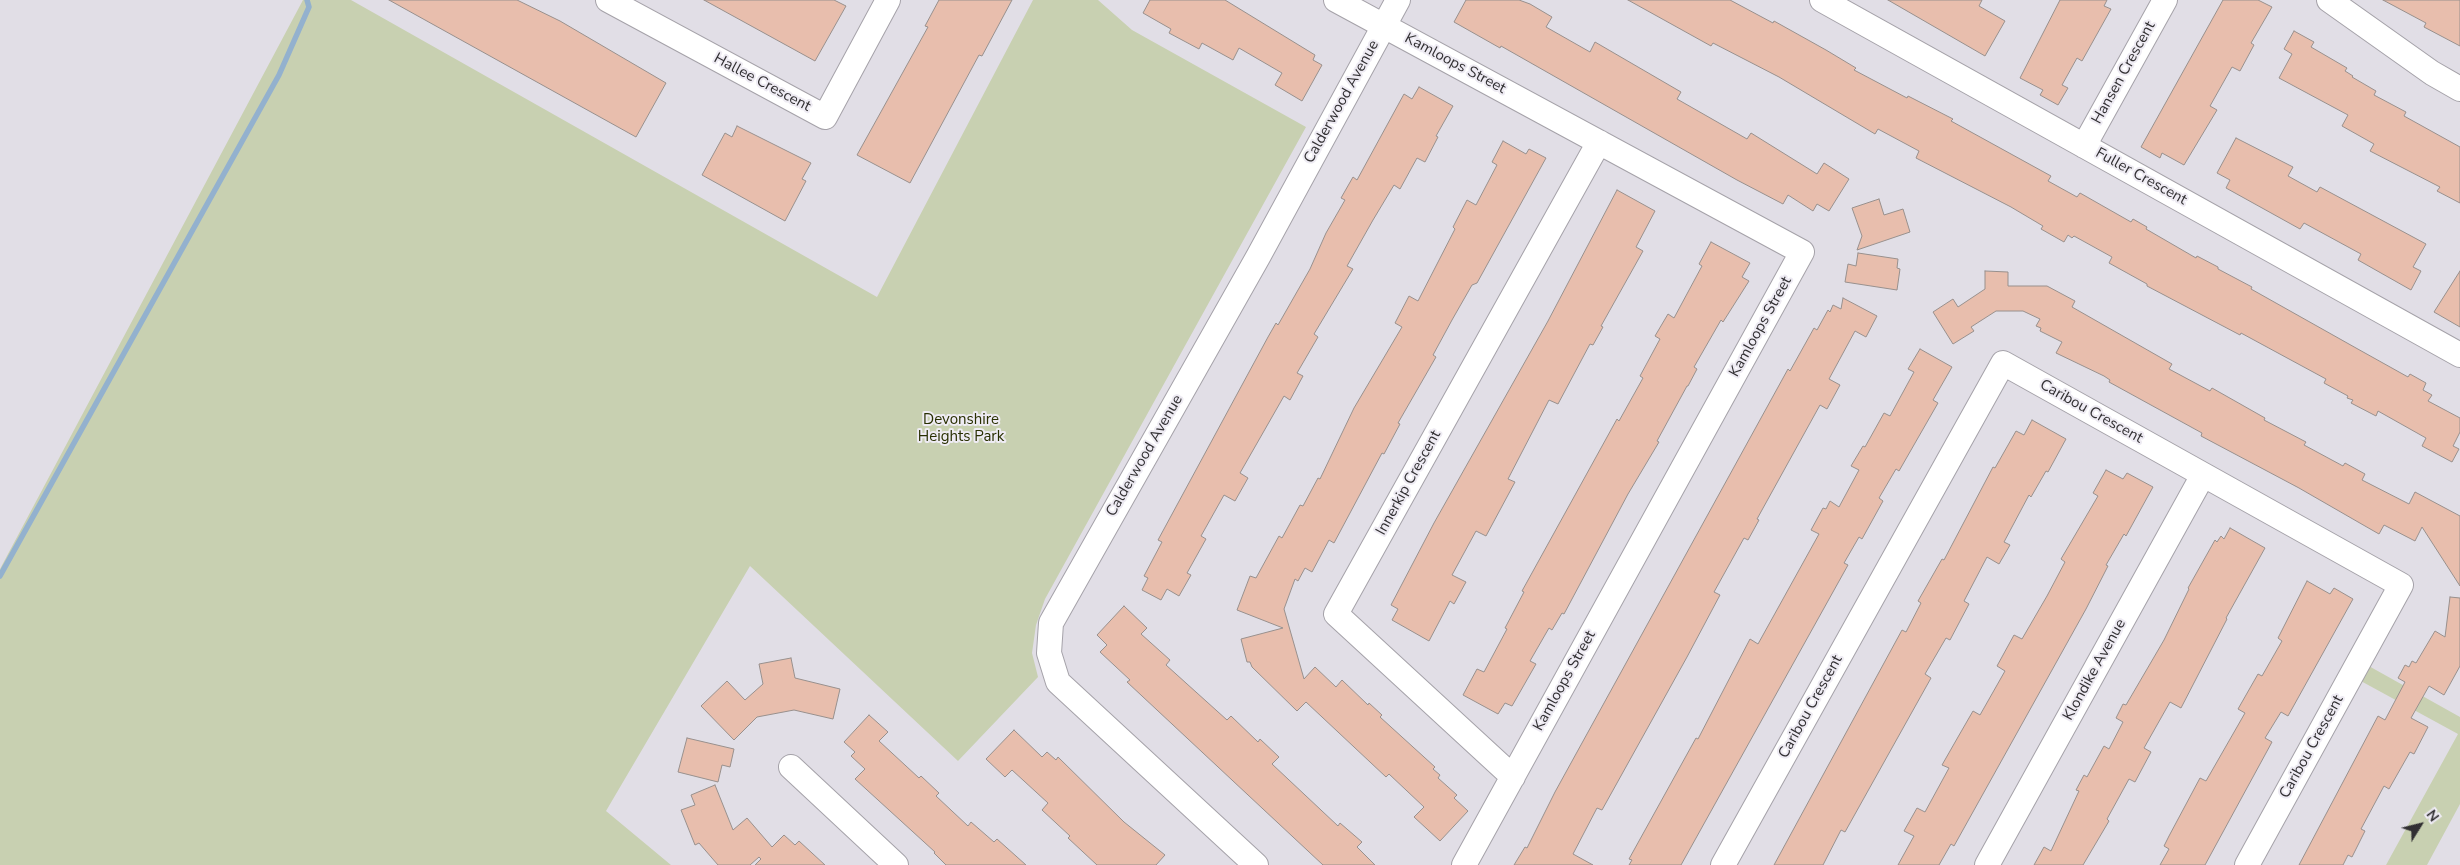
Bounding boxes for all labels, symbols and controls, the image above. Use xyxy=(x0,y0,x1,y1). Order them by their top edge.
street label: Hansen Crescent xyxy=(2088,19,2160,127)
street label: Kamloops Street xyxy=(1401,30,1509,98)
street label: Calderwood Avenue xyxy=(1301,37,1383,167)
street label: Hallee Crescent xyxy=(710,50,814,116)
street label: Fuller Crescent xyxy=(2092,145,2190,209)
street label: Kamloops Street xyxy=(1726,274,1796,380)
street label: Caribou Crescent xyxy=(2036,376,2146,448)
street label: Calderwood Avenue xyxy=(1103,392,1187,520)
park label: Devonshire Heights Park xyxy=(918,411,1004,446)
street label: Innerkip Crescent xyxy=(1373,428,1445,538)
street label: Klondike Avenue xyxy=(2060,616,2130,724)
street label: Kamloops Street xyxy=(1530,628,1600,734)
street label: Caribou Crescent xyxy=(1775,652,1847,762)
street label: Caribou Crescent xyxy=(2276,692,2348,802)
north arrow xyxy=(2395,800,2445,850)
text: N xyxy=(2422,806,2443,826)

